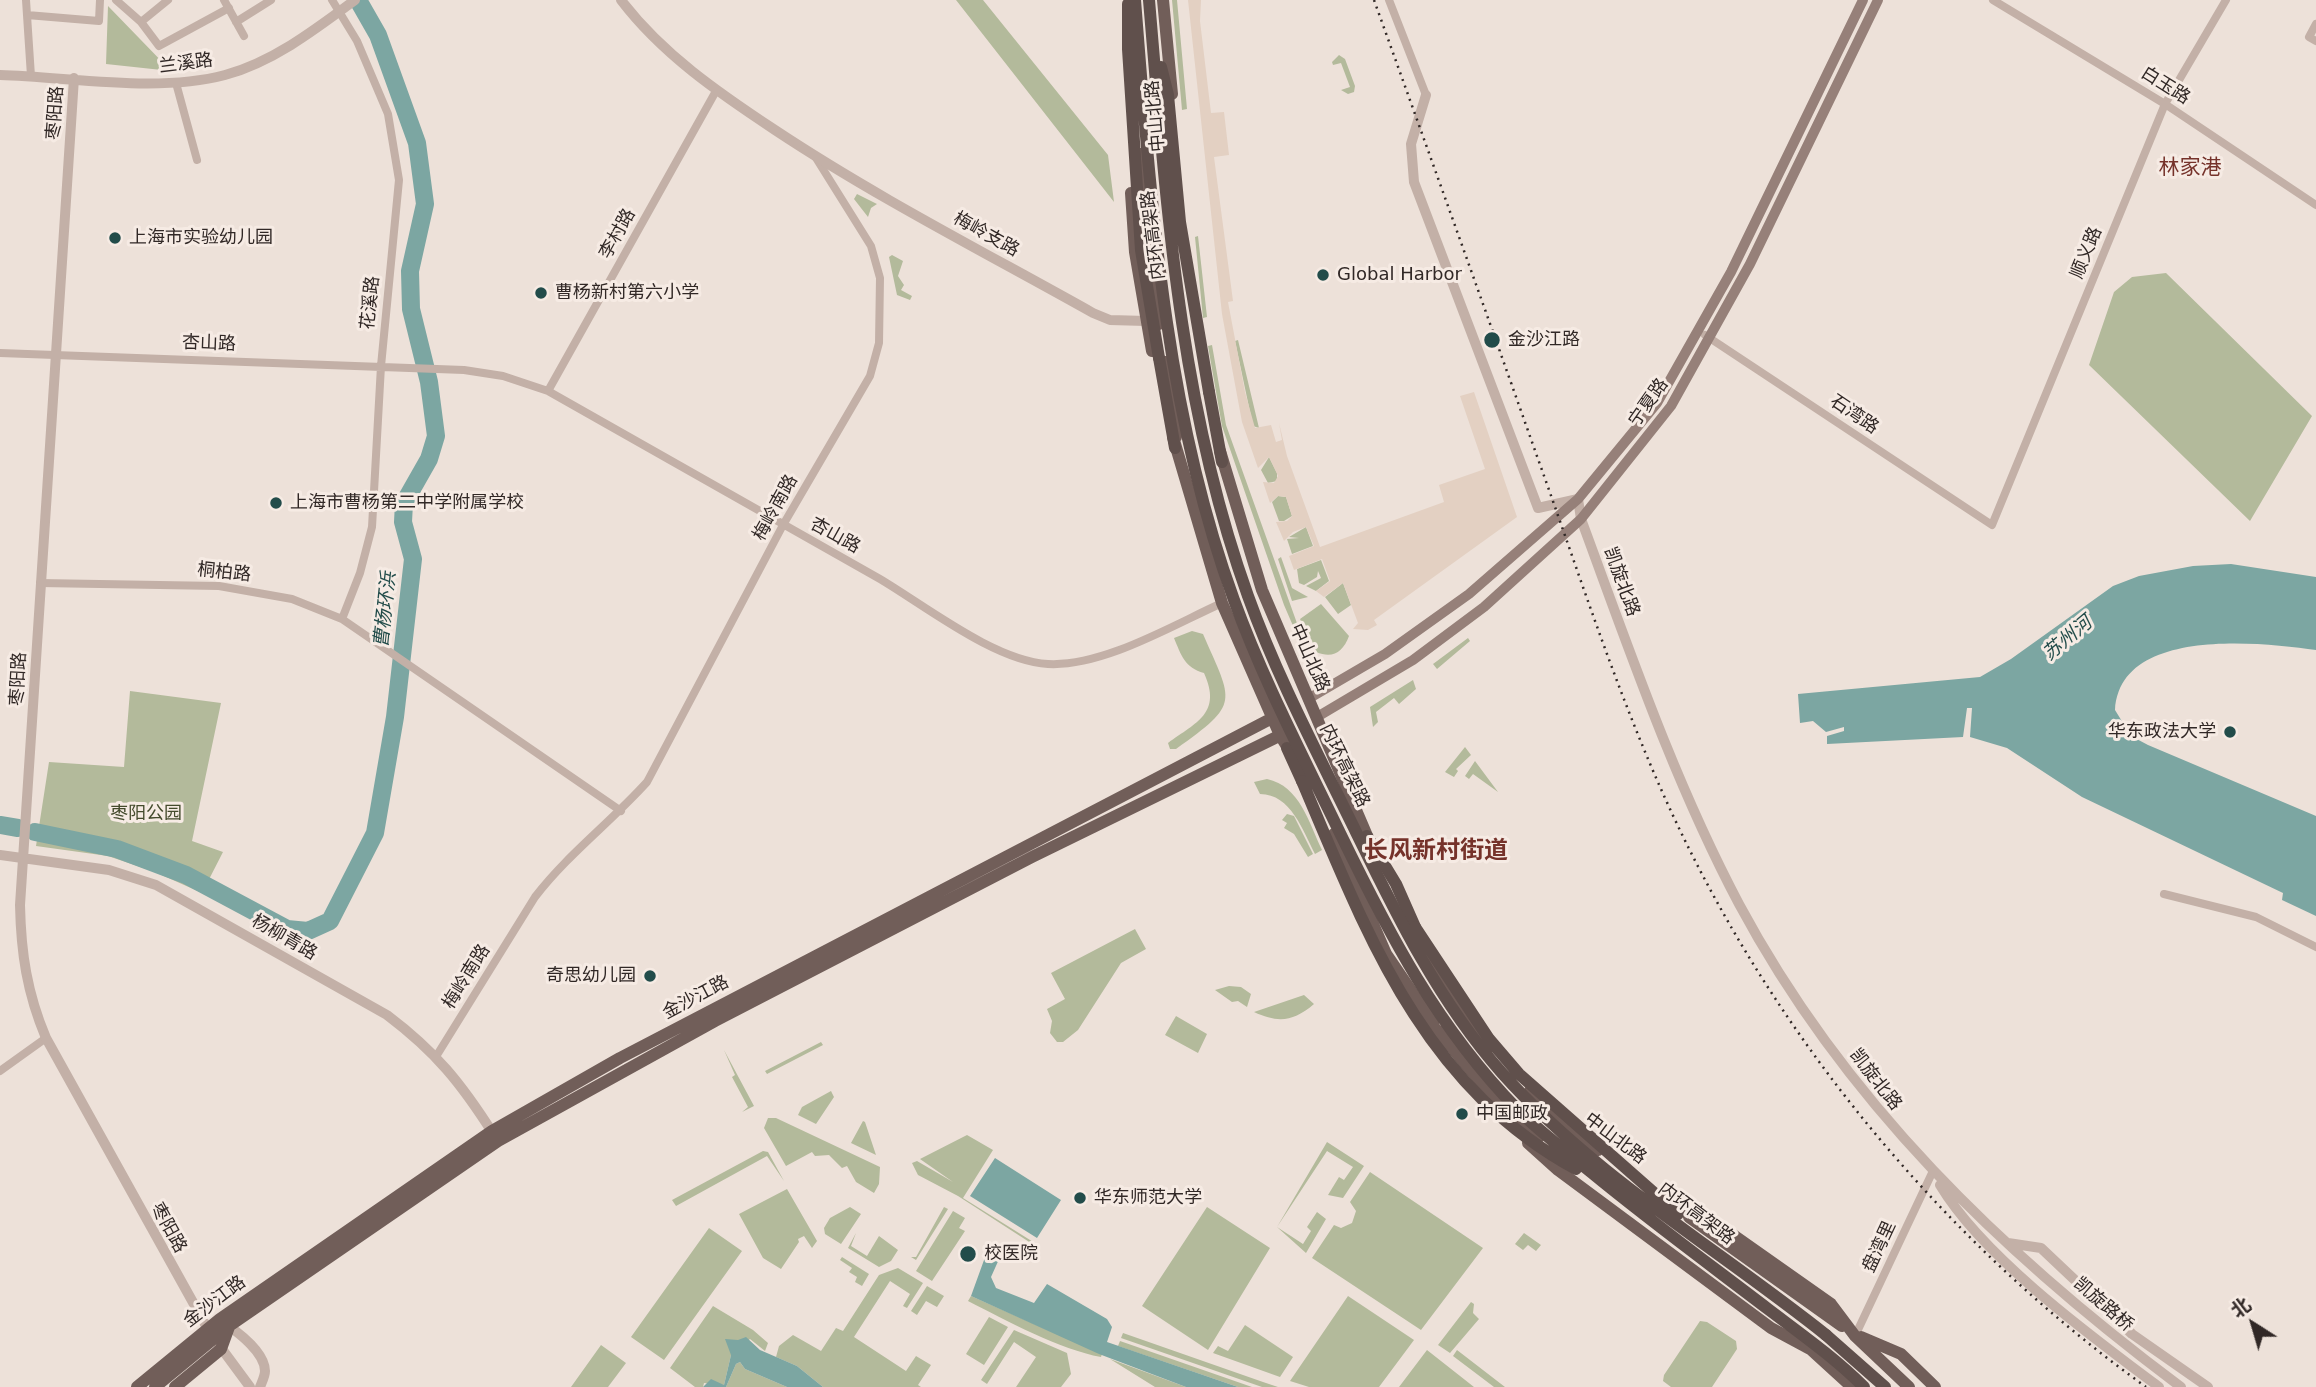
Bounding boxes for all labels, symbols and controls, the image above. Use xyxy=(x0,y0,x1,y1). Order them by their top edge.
street label: 兰溪路 xyxy=(158,50,214,78)
street label: 白玉路 xyxy=(2136,63,2194,109)
street label: 中山北路 xyxy=(1142,79,1170,153)
street label: 枣阳路 xyxy=(43,85,69,141)
district label: 林家港 xyxy=(2159,156,2221,182)
street label: 内环高架路 xyxy=(1138,189,1170,281)
street label: 李村路 xyxy=(595,205,641,263)
street label: 梅岭支路 xyxy=(949,208,1023,262)
street label: 顺义路 xyxy=(2067,224,2107,282)
place label: 上海市实验幼儿园 xyxy=(129,227,273,249)
marker: 上海市实验幼儿园 xyxy=(107,230,123,246)
place label: Global Harbor xyxy=(1337,264,1462,286)
marker: Global Harbor xyxy=(1315,267,1331,283)
street label: 花溪路 xyxy=(357,275,385,331)
place label: 曹杨新村第六小学 xyxy=(555,282,699,304)
marker: 曹杨新村第六小学 xyxy=(533,285,549,301)
place label: 金沙江路 xyxy=(1508,329,1580,351)
marker: 金沙江路 xyxy=(1482,330,1502,350)
street label: 杏山路 xyxy=(182,332,236,356)
street label: 宁夏路 xyxy=(1625,375,1673,431)
street label: 石湾路 xyxy=(1826,391,1882,439)
street label: 梅岭南路 xyxy=(749,471,803,545)
place label: 上海市曹杨第二中学附属学校 xyxy=(290,492,524,514)
marker: 上海市曹杨第二中学附属学校 xyxy=(268,495,284,511)
street label: 杏山路 xyxy=(806,513,864,559)
street label: 凯旋北路 xyxy=(1599,544,1643,620)
street label: 桐柏路 xyxy=(196,559,252,587)
water label: 曹杨环浜 xyxy=(371,571,401,649)
water label: 苏州河 xyxy=(2039,612,2097,666)
street label: 中山北路 xyxy=(1284,621,1334,695)
street label: 枣阳路 xyxy=(7,651,31,707)
street label: 内环高架路 xyxy=(1315,721,1373,811)
place label: 华东政法大学 xyxy=(2108,721,2216,743)
marker: 华东政法大学 xyxy=(2222,724,2238,740)
park label: 枣阳公园 xyxy=(110,803,182,825)
district label: 长风新村街道 xyxy=(1364,838,1508,866)
street label: 杨柳青路 xyxy=(247,911,321,965)
street label: 梅岭南路 xyxy=(439,941,495,1013)
place label: 奇思幼儿园 xyxy=(546,965,636,987)
marker: 奇思幼儿园 xyxy=(642,968,658,984)
street label: 金沙江路 xyxy=(659,972,733,1024)
street label: 凯旋北路 xyxy=(1844,1045,1906,1115)
place label: 中国邮政 xyxy=(1476,1103,1548,1125)
marker: 中国邮政 xyxy=(1454,1106,1470,1122)
street label: 中山北路 xyxy=(1580,1109,1650,1169)
street label: 内环高架路 xyxy=(1654,1178,1738,1250)
place label: 华东师范大学 xyxy=(1094,1187,1202,1209)
marker: 华东师范大学 xyxy=(1072,1190,1088,1206)
street label: 枣阳路 xyxy=(145,1199,191,1257)
street label: 盘湾里 xyxy=(1859,1218,1901,1276)
place label: 校医院 xyxy=(984,1243,1038,1265)
marker: 校医院 xyxy=(958,1244,978,1264)
street label: 金沙江路 xyxy=(180,1272,250,1332)
street label: 凯旋路桥 xyxy=(2069,1273,2137,1337)
north arrow xyxy=(2218,1289,2288,1359)
text: 北 xyxy=(2226,1293,2255,1322)

